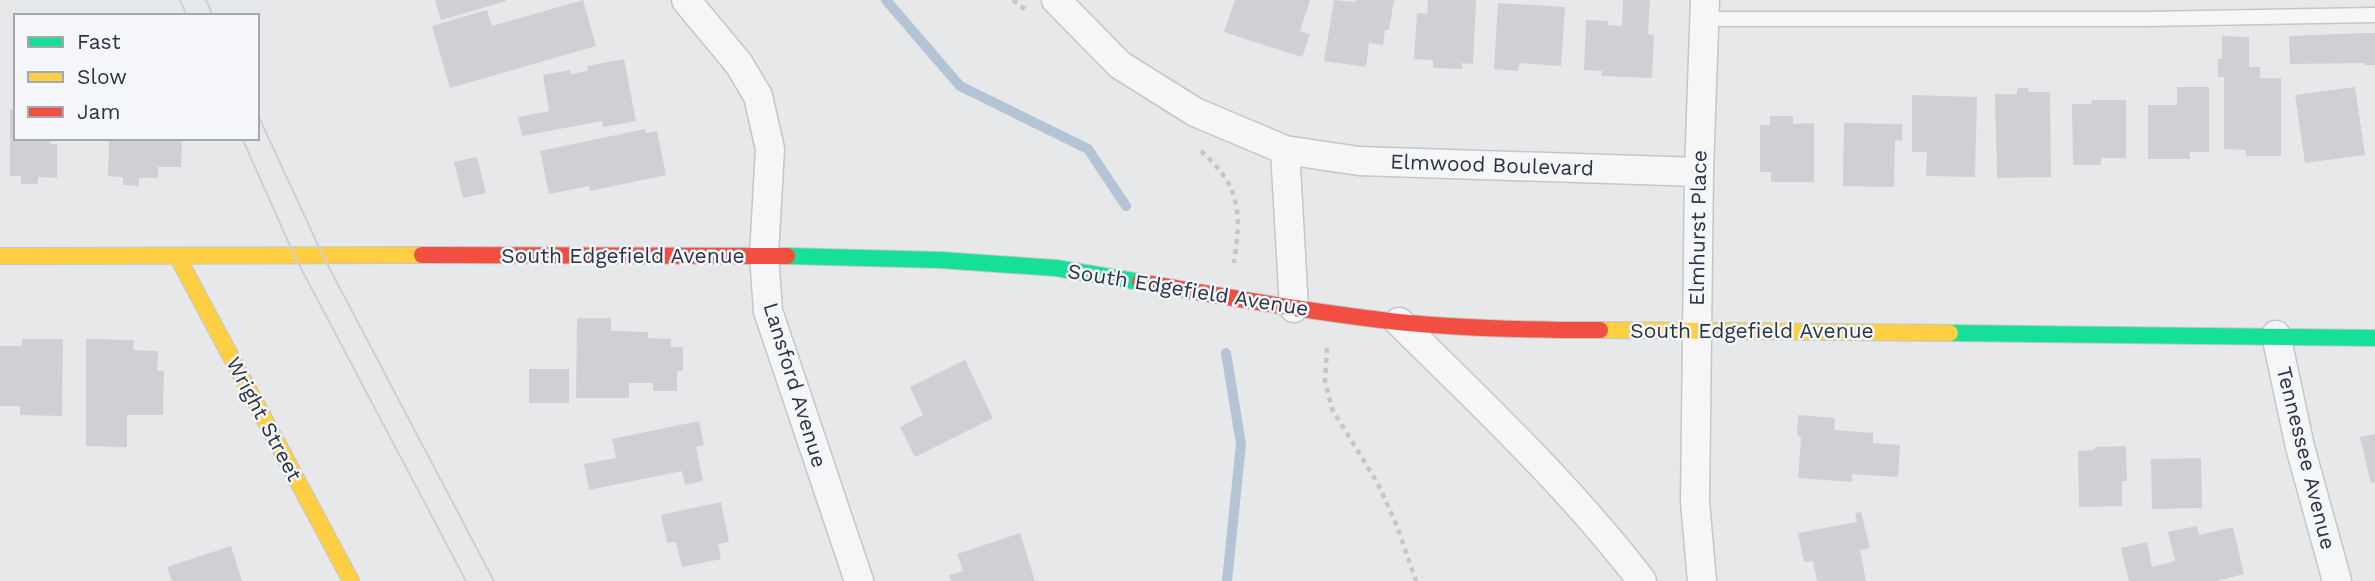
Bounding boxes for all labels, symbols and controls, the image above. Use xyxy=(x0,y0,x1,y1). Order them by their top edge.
legend xyxy=(14,14,259,140)
text: Fast xyxy=(77,29,121,54)
text: Slow xyxy=(77,64,127,89)
text: Jam xyxy=(77,99,120,124)
street label: Elmwood Boulevard xyxy=(1390,148,1594,181)
street label: Elmhurst Place xyxy=(1684,150,1711,306)
street label: South Edgefield Avenue xyxy=(501,243,745,268)
street label: South Edgefield Avenue xyxy=(1066,258,1310,321)
street label: Lansford Avenue xyxy=(759,299,832,470)
street label: South Edgefield Avenue xyxy=(1630,318,1874,343)
street label: Wright Street xyxy=(221,352,308,485)
street label: Tennessee Avenue xyxy=(2272,364,2341,552)

